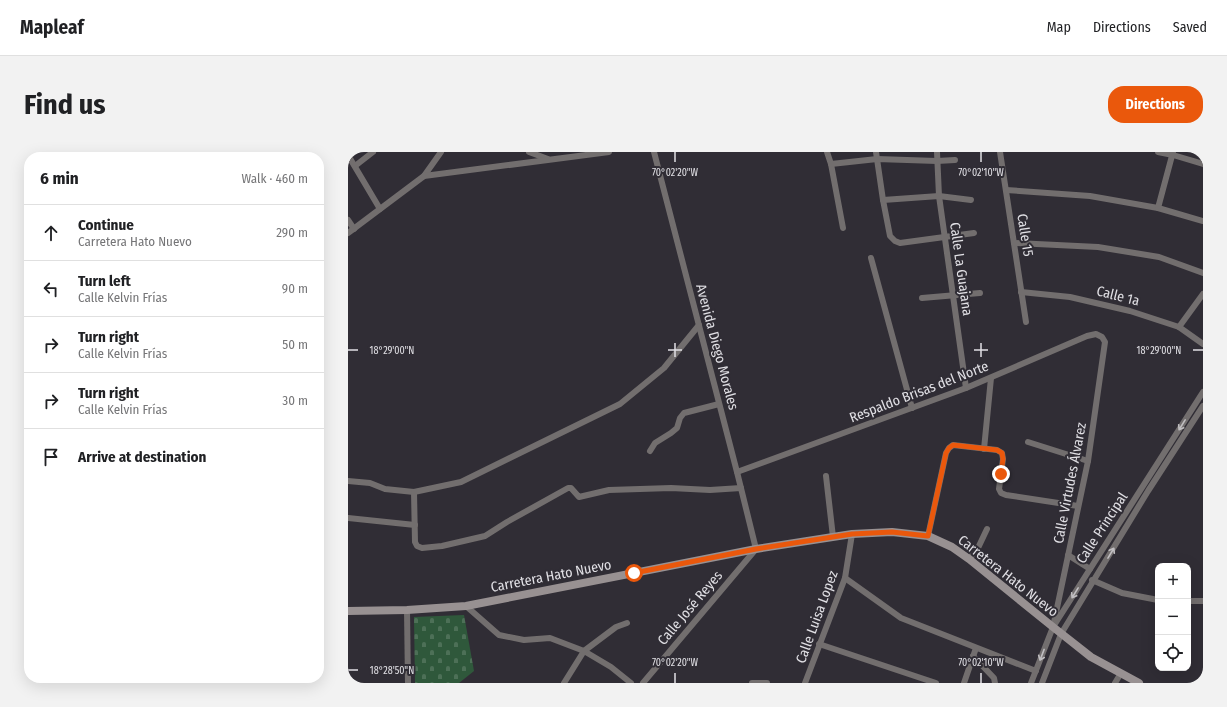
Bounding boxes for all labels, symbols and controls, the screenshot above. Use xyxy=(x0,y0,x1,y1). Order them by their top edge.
text: Mapleaf xyxy=(20,16,84,39)
text: Map xyxy=(1047,19,1071,36)
text: Directions xyxy=(1093,19,1151,36)
text: Saved xyxy=(1173,19,1207,36)
button: Directions xyxy=(1108,86,1203,123)
text: Find us xyxy=(24,88,106,121)
text: 70°02'20"W xyxy=(652,167,699,179)
text: 70°02'10"W xyxy=(958,167,1004,179)
text: 6 min xyxy=(40,168,79,189)
text: Walk · 460 m xyxy=(241,171,308,186)
street label: Calle 15 xyxy=(1013,212,1037,258)
text: Continue xyxy=(78,216,134,234)
street label: Calle La Guajana xyxy=(946,221,976,317)
icon: ahead xyxy=(40,222,62,244)
text: 290 m xyxy=(276,225,308,240)
text: Carretera Hato Nuevo xyxy=(78,234,192,249)
text: Turn left xyxy=(78,272,131,290)
icon: left xyxy=(40,278,62,300)
text: 90 m xyxy=(282,281,308,296)
street label: Avenida Diego Morales xyxy=(692,282,742,412)
street label: Calle 1a xyxy=(1095,282,1141,310)
text: Calle Kelvin Frías xyxy=(78,290,167,305)
text: Turn right xyxy=(78,328,139,346)
icon: right xyxy=(40,334,62,356)
text: 50 m xyxy=(282,337,308,352)
text: 18°29'00"N xyxy=(370,345,414,357)
text: 18°29'00"N xyxy=(1137,345,1181,357)
text: Calle Kelvin Frías xyxy=(78,346,167,361)
street label: Respaldo Brisas del Norte xyxy=(847,358,991,426)
text: Turn right xyxy=(78,384,139,402)
icon: right xyxy=(40,390,62,412)
text: 30 m xyxy=(282,393,308,408)
text: Calle Kelvin Frías xyxy=(78,402,167,417)
one-way arrow xyxy=(1178,419,1186,430)
street label: Calle Virtudes Álvarez xyxy=(1049,420,1090,545)
icon: arrive xyxy=(40,446,62,468)
text: Arrive at destination xyxy=(78,448,206,466)
route end xyxy=(992,465,1010,483)
street label: Calle Principal xyxy=(1073,489,1131,567)
street label: Carretera Hato Nuevo xyxy=(954,532,1062,620)
one-way arrow xyxy=(1107,547,1115,559)
street label: Carretera Hato Nuevo xyxy=(489,556,613,596)
map controls xyxy=(1155,563,1191,671)
button: + xyxy=(1155,563,1191,599)
route start xyxy=(625,564,643,582)
street label: Calle José Reyes xyxy=(654,567,726,649)
street label: Calle Luisa Lopez xyxy=(792,568,842,666)
one-way arrow xyxy=(1070,587,1078,599)
button: − xyxy=(1155,599,1191,635)
button: locate xyxy=(1155,635,1191,671)
one-way arrow xyxy=(1038,649,1046,661)
text: 70°02'20"W xyxy=(652,657,699,669)
text: 70°02'10"W xyxy=(958,657,1004,669)
text: 18°28'50"N xyxy=(370,665,414,677)

